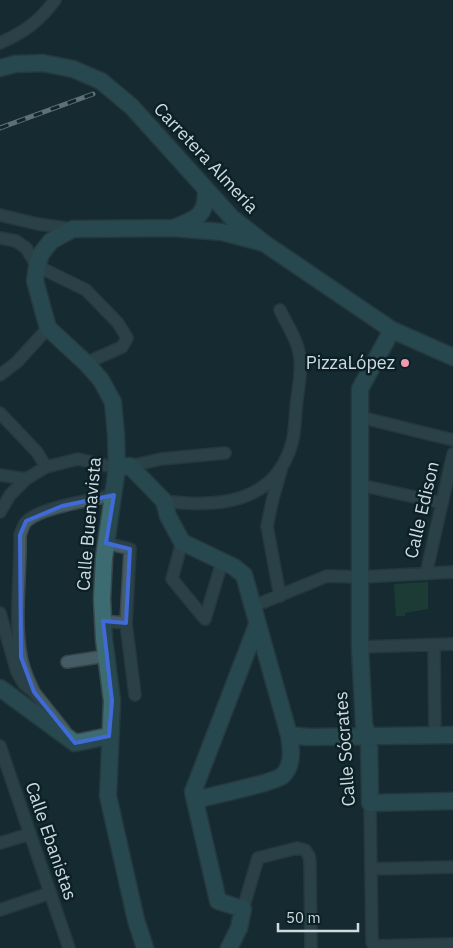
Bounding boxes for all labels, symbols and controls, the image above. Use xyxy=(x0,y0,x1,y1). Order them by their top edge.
street label: Carretera Almería xyxy=(149,97,264,218)
place label: PizzaLópez xyxy=(306,351,395,374)
marker: PizzaLópez xyxy=(399,357,411,369)
street label: Calle Buenavista xyxy=(71,456,106,592)
street label: Calle Edison xyxy=(399,459,444,561)
street label: Calle Sócrates xyxy=(329,691,360,807)
street label: Calle Ebanistas xyxy=(21,779,82,903)
scale bar xyxy=(278,900,358,932)
text: 50 m xyxy=(286,908,321,927)

